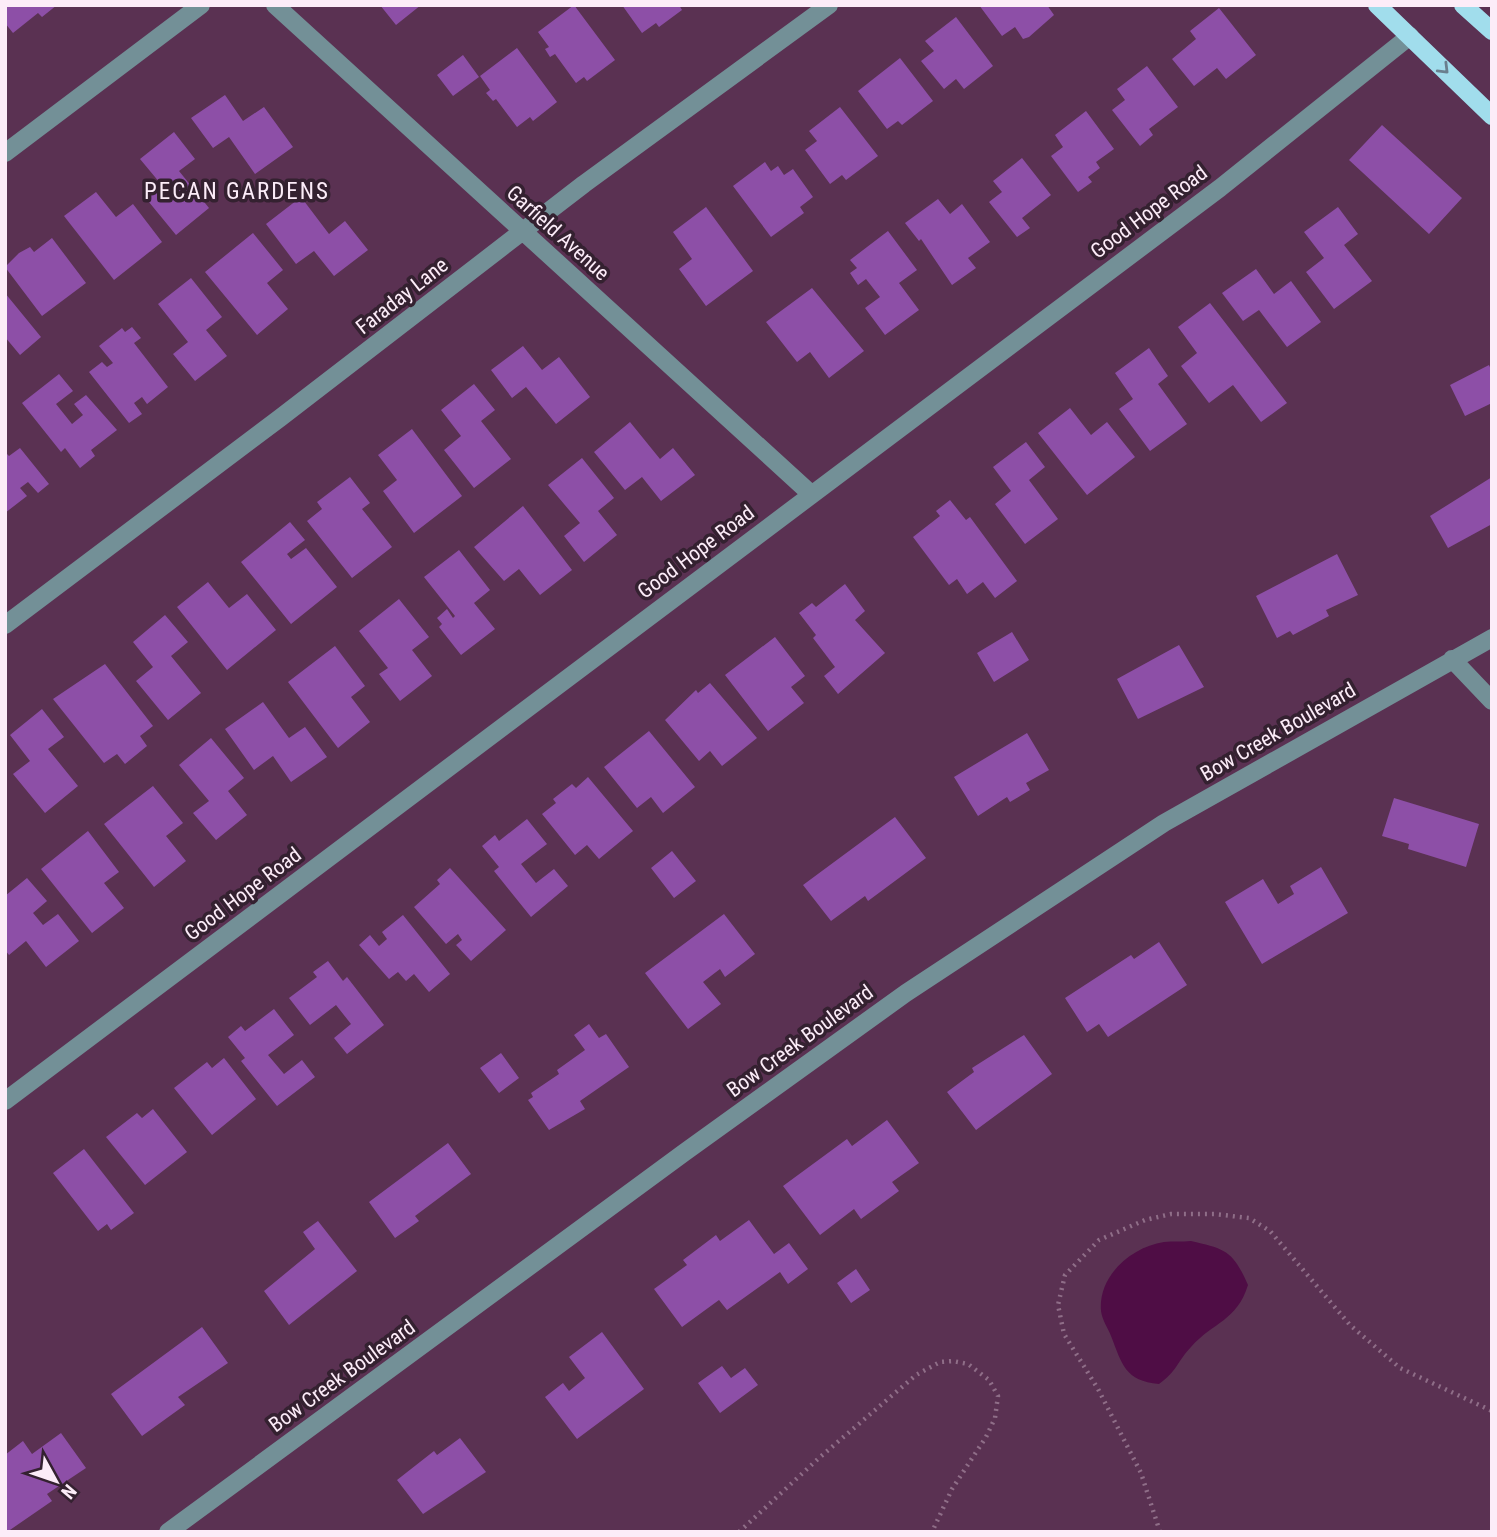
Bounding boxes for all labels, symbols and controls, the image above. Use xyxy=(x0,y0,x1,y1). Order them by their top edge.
one-way arrow xyxy=(1436,61,1449,74)
street label: Good Hope Road xyxy=(1086,160,1212,264)
district label: PECAN GARDENS xyxy=(144,178,330,205)
street label: Garfield Avenue xyxy=(502,181,614,285)
street label: Faraday Lane xyxy=(351,253,453,339)
street label: Good Hope Road xyxy=(633,500,759,604)
street label: Bow Creek Boulevard xyxy=(1196,678,1360,786)
street label: Good Hope Road xyxy=(180,842,306,946)
street label: Bow Creek Boulevard xyxy=(722,980,878,1102)
street label: Bow Creek Boulevard xyxy=(264,1315,420,1437)
north arrow xyxy=(21,1446,91,1516)
text: N xyxy=(56,1480,81,1503)

